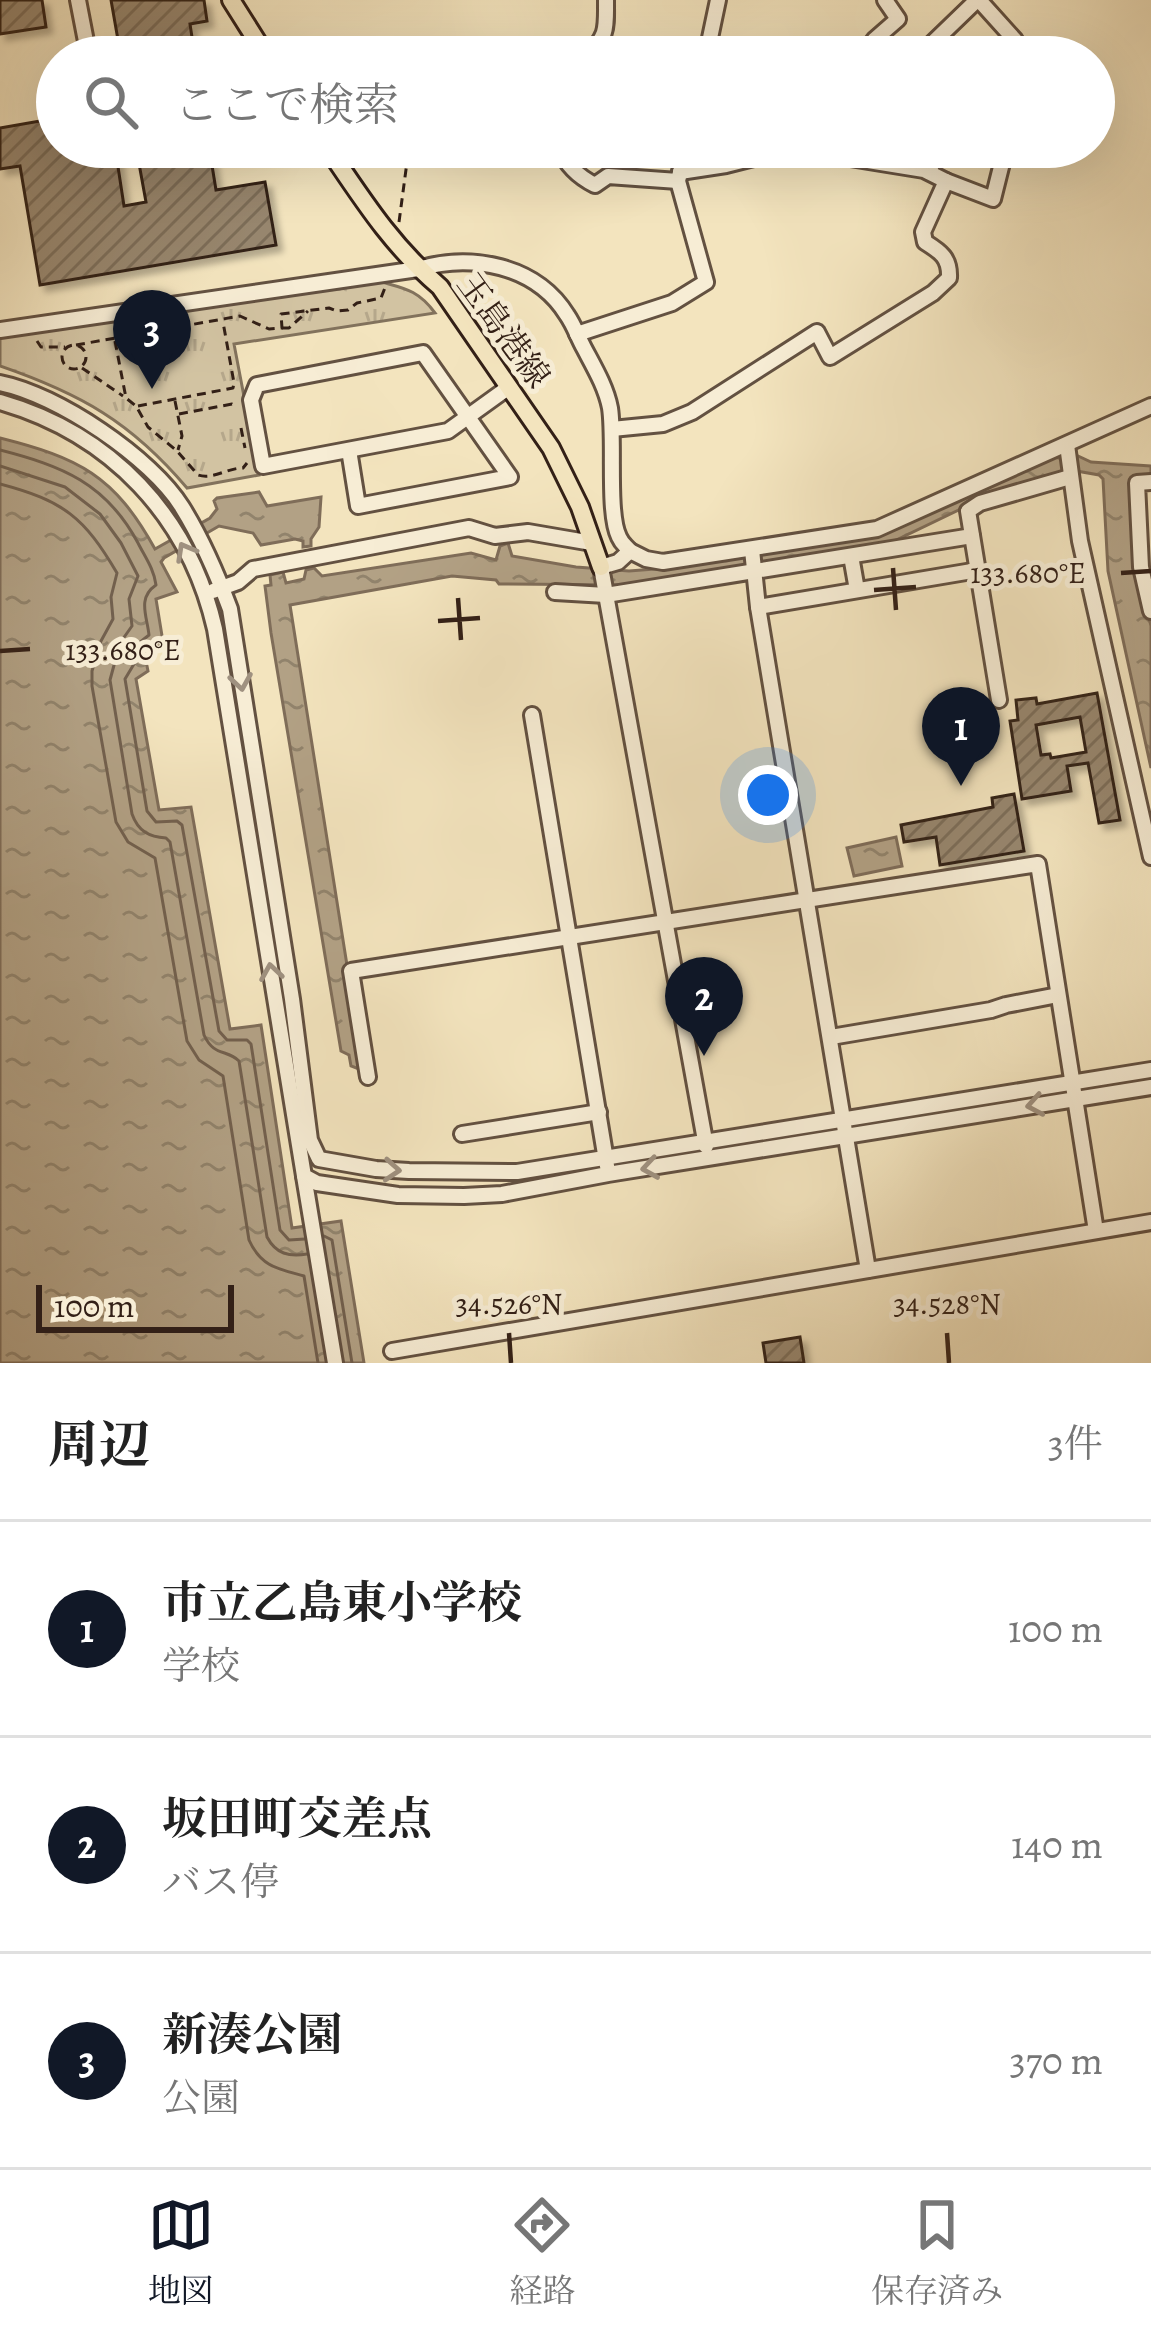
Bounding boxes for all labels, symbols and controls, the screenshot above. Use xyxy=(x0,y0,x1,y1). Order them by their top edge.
search box xyxy=(36,36,1115,168)
icon: search xyxy=(78,69,144,135)
text: ここで検索 xyxy=(174,74,399,136)
street label: 玉島港線 xyxy=(447,263,561,397)
pin: 3 xyxy=(113,290,191,389)
one-way arrow xyxy=(176,542,199,563)
text: 133.680°E xyxy=(970,553,1086,593)
text: 133.680°E xyxy=(65,630,181,670)
one-way arrow xyxy=(228,671,253,691)
pin: 1 xyxy=(922,687,1000,786)
your location xyxy=(738,765,798,825)
pin: 2 xyxy=(665,957,743,1056)
one-way arrow xyxy=(259,962,284,982)
one-way arrow xyxy=(1026,1091,1046,1116)
one-way arrow xyxy=(641,1154,661,1179)
one-way arrow xyxy=(383,1156,402,1182)
scale bar xyxy=(36,1279,234,1332)
text: 100 m xyxy=(54,1283,134,1328)
text: 34.526°N xyxy=(456,1284,562,1324)
text: 34.528°N xyxy=(893,1284,1001,1324)
text: 周辺 xyxy=(48,1410,150,1480)
text: 3件 xyxy=(1048,1417,1103,1470)
text: 市立乙島東小学校 xyxy=(162,1572,522,1634)
text: 1 xyxy=(80,1602,94,1655)
text: 100 m xyxy=(1008,1602,1103,1655)
text: 学校 xyxy=(162,1639,240,1692)
text: 坂田町交差点 xyxy=(162,1788,432,1850)
text: 2 xyxy=(78,1818,96,1871)
text: 140 m xyxy=(1011,1818,1103,1871)
text: バス停 xyxy=(162,1855,279,1908)
text: 新湊公園 xyxy=(162,2004,342,2066)
text: 3 xyxy=(79,2034,95,2087)
text: 370 m xyxy=(1009,2034,1103,2087)
text: 公園 xyxy=(162,2071,240,2124)
tab: 地図 xyxy=(148,2192,214,2313)
tab: 経路 xyxy=(509,2192,575,2313)
tab: 保存済み xyxy=(871,2192,1003,2313)

